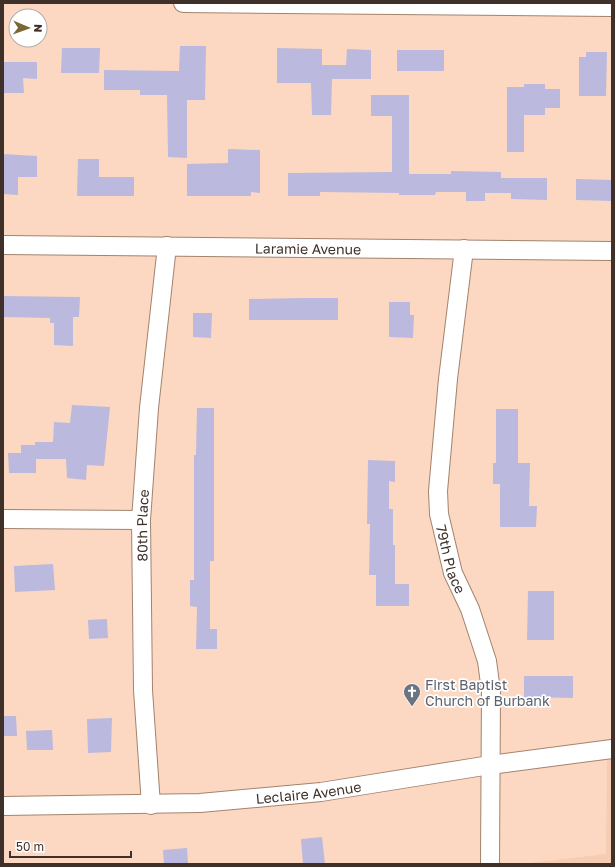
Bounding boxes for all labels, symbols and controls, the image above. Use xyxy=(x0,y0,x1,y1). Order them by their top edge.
north arrow xyxy=(8,8,48,48)
text: N xyxy=(32,24,45,33)
street label: Laramie Avenue xyxy=(255,239,361,257)
street label: 80th Place xyxy=(132,489,152,562)
street label: 79th Place xyxy=(433,523,470,596)
place label: First Baptist Church of Burbank xyxy=(425,676,550,709)
church icon: First Baptist Church of Burbank xyxy=(402,682,422,707)
street label: Leclaire Avenue xyxy=(255,777,362,806)
scale bar xyxy=(10,833,131,859)
text: 50 m xyxy=(16,839,44,854)

